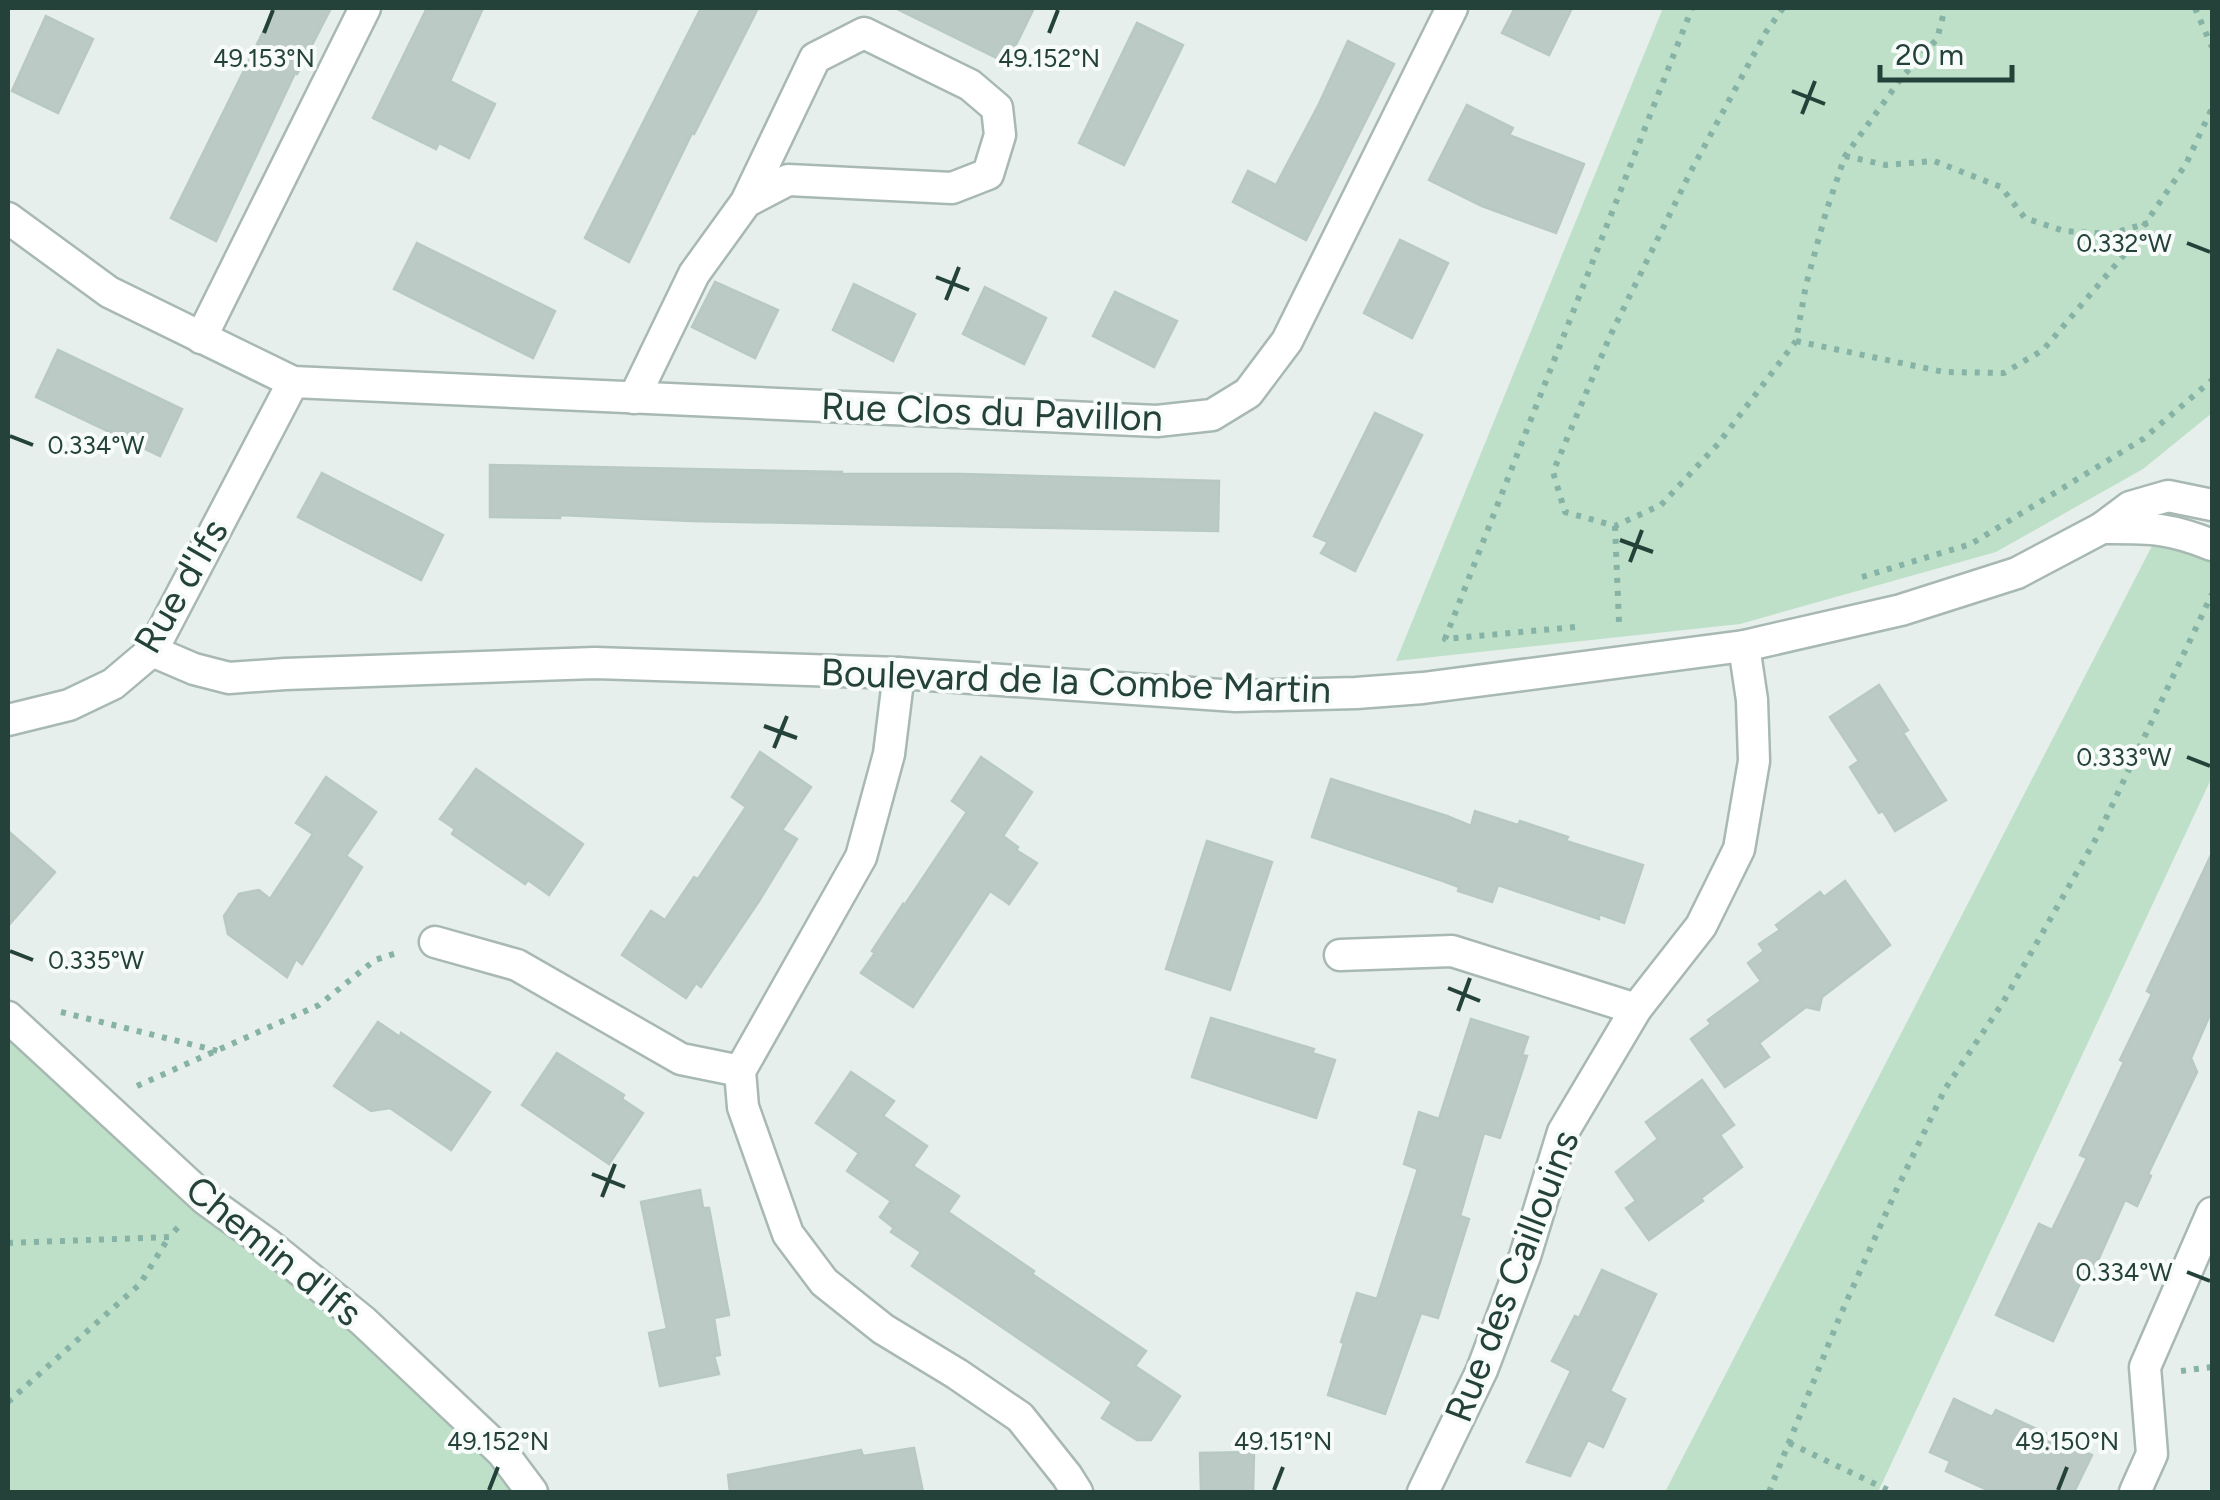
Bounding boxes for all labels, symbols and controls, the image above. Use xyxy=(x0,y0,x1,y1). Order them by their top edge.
scale bar xyxy=(1880,20,2012,82)
text: 20 m xyxy=(1895,36,1964,73)
text: 49.153°N xyxy=(213,43,315,73)
text: 49.152°N xyxy=(998,43,1100,73)
text: 0.332°W xyxy=(2076,228,2172,258)
street label: Rue Clos du Pavillon xyxy=(820,383,1164,441)
text: 0.334°W xyxy=(47,430,145,460)
street label: Rue d'Ifs xyxy=(124,511,238,661)
street label: Boulevard de la Combe Martin xyxy=(820,649,1332,713)
text: 0.333°W xyxy=(2076,742,2172,772)
text: 0.335°W xyxy=(48,945,144,975)
street label: Rue des Caillouins xyxy=(1435,1124,1589,1428)
street label: Chemin d'Ifs xyxy=(177,1166,371,1336)
text: 0.334°W xyxy=(2075,1257,2173,1287)
text: 49.152°N xyxy=(447,1426,549,1456)
text: 49.151°N xyxy=(1234,1426,1332,1456)
text: 49.150°N xyxy=(2015,1426,2119,1456)

